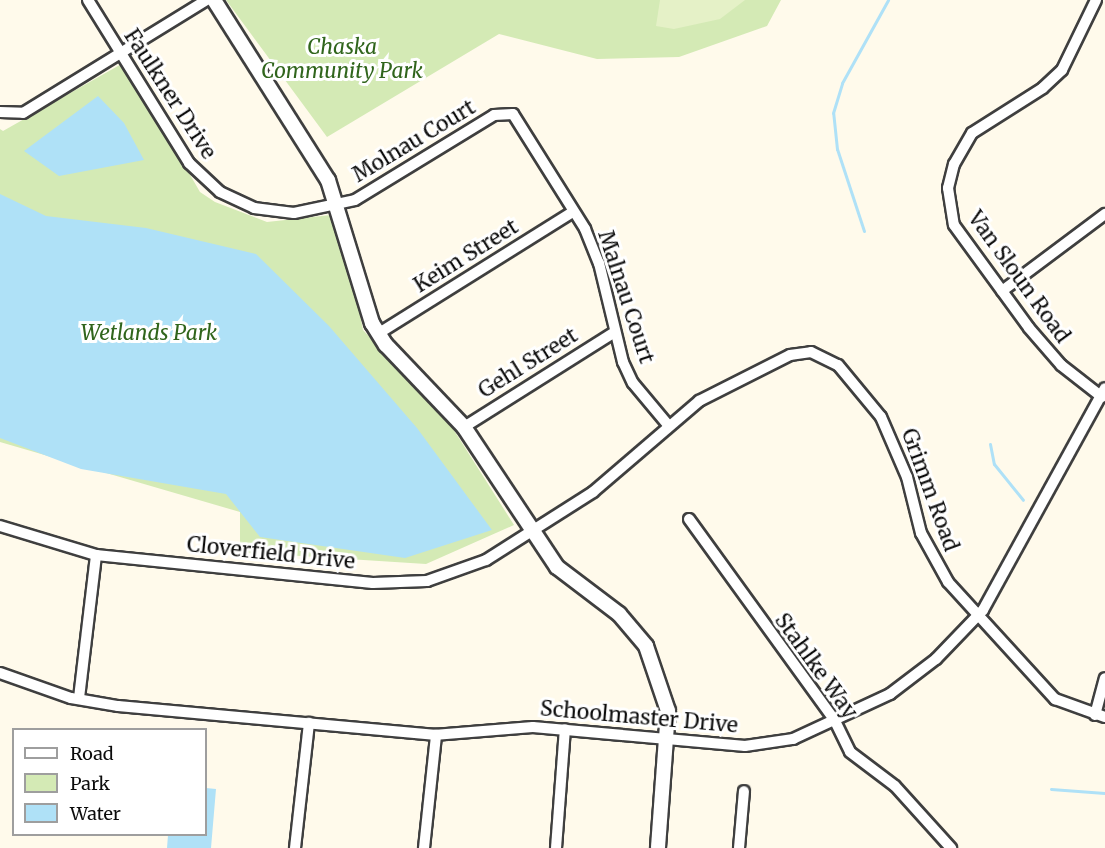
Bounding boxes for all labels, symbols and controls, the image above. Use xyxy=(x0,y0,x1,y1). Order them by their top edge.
street label: Faulkner Drive xyxy=(119,24,221,164)
park label: Chaska Community Park xyxy=(261,34,423,84)
street label: Molnau Court xyxy=(348,94,480,188)
street label: Van Sloun Road xyxy=(963,206,1075,348)
street label: Keim Street xyxy=(409,214,523,298)
street label: Malnau Court xyxy=(593,227,659,367)
park label: Wetlands Park xyxy=(81,320,217,346)
street label: Gehl Street xyxy=(474,323,582,403)
street label: Grimm Road xyxy=(896,425,964,555)
street label: Cloverfield Drive xyxy=(186,532,356,574)
street label: Stahlke Way xyxy=(769,608,863,724)
street label: Schoolmaster Drive xyxy=(539,696,739,738)
legend xyxy=(12,728,207,836)
text: Road xyxy=(70,742,114,765)
text: Park xyxy=(70,772,110,795)
text: Water xyxy=(70,802,121,825)

